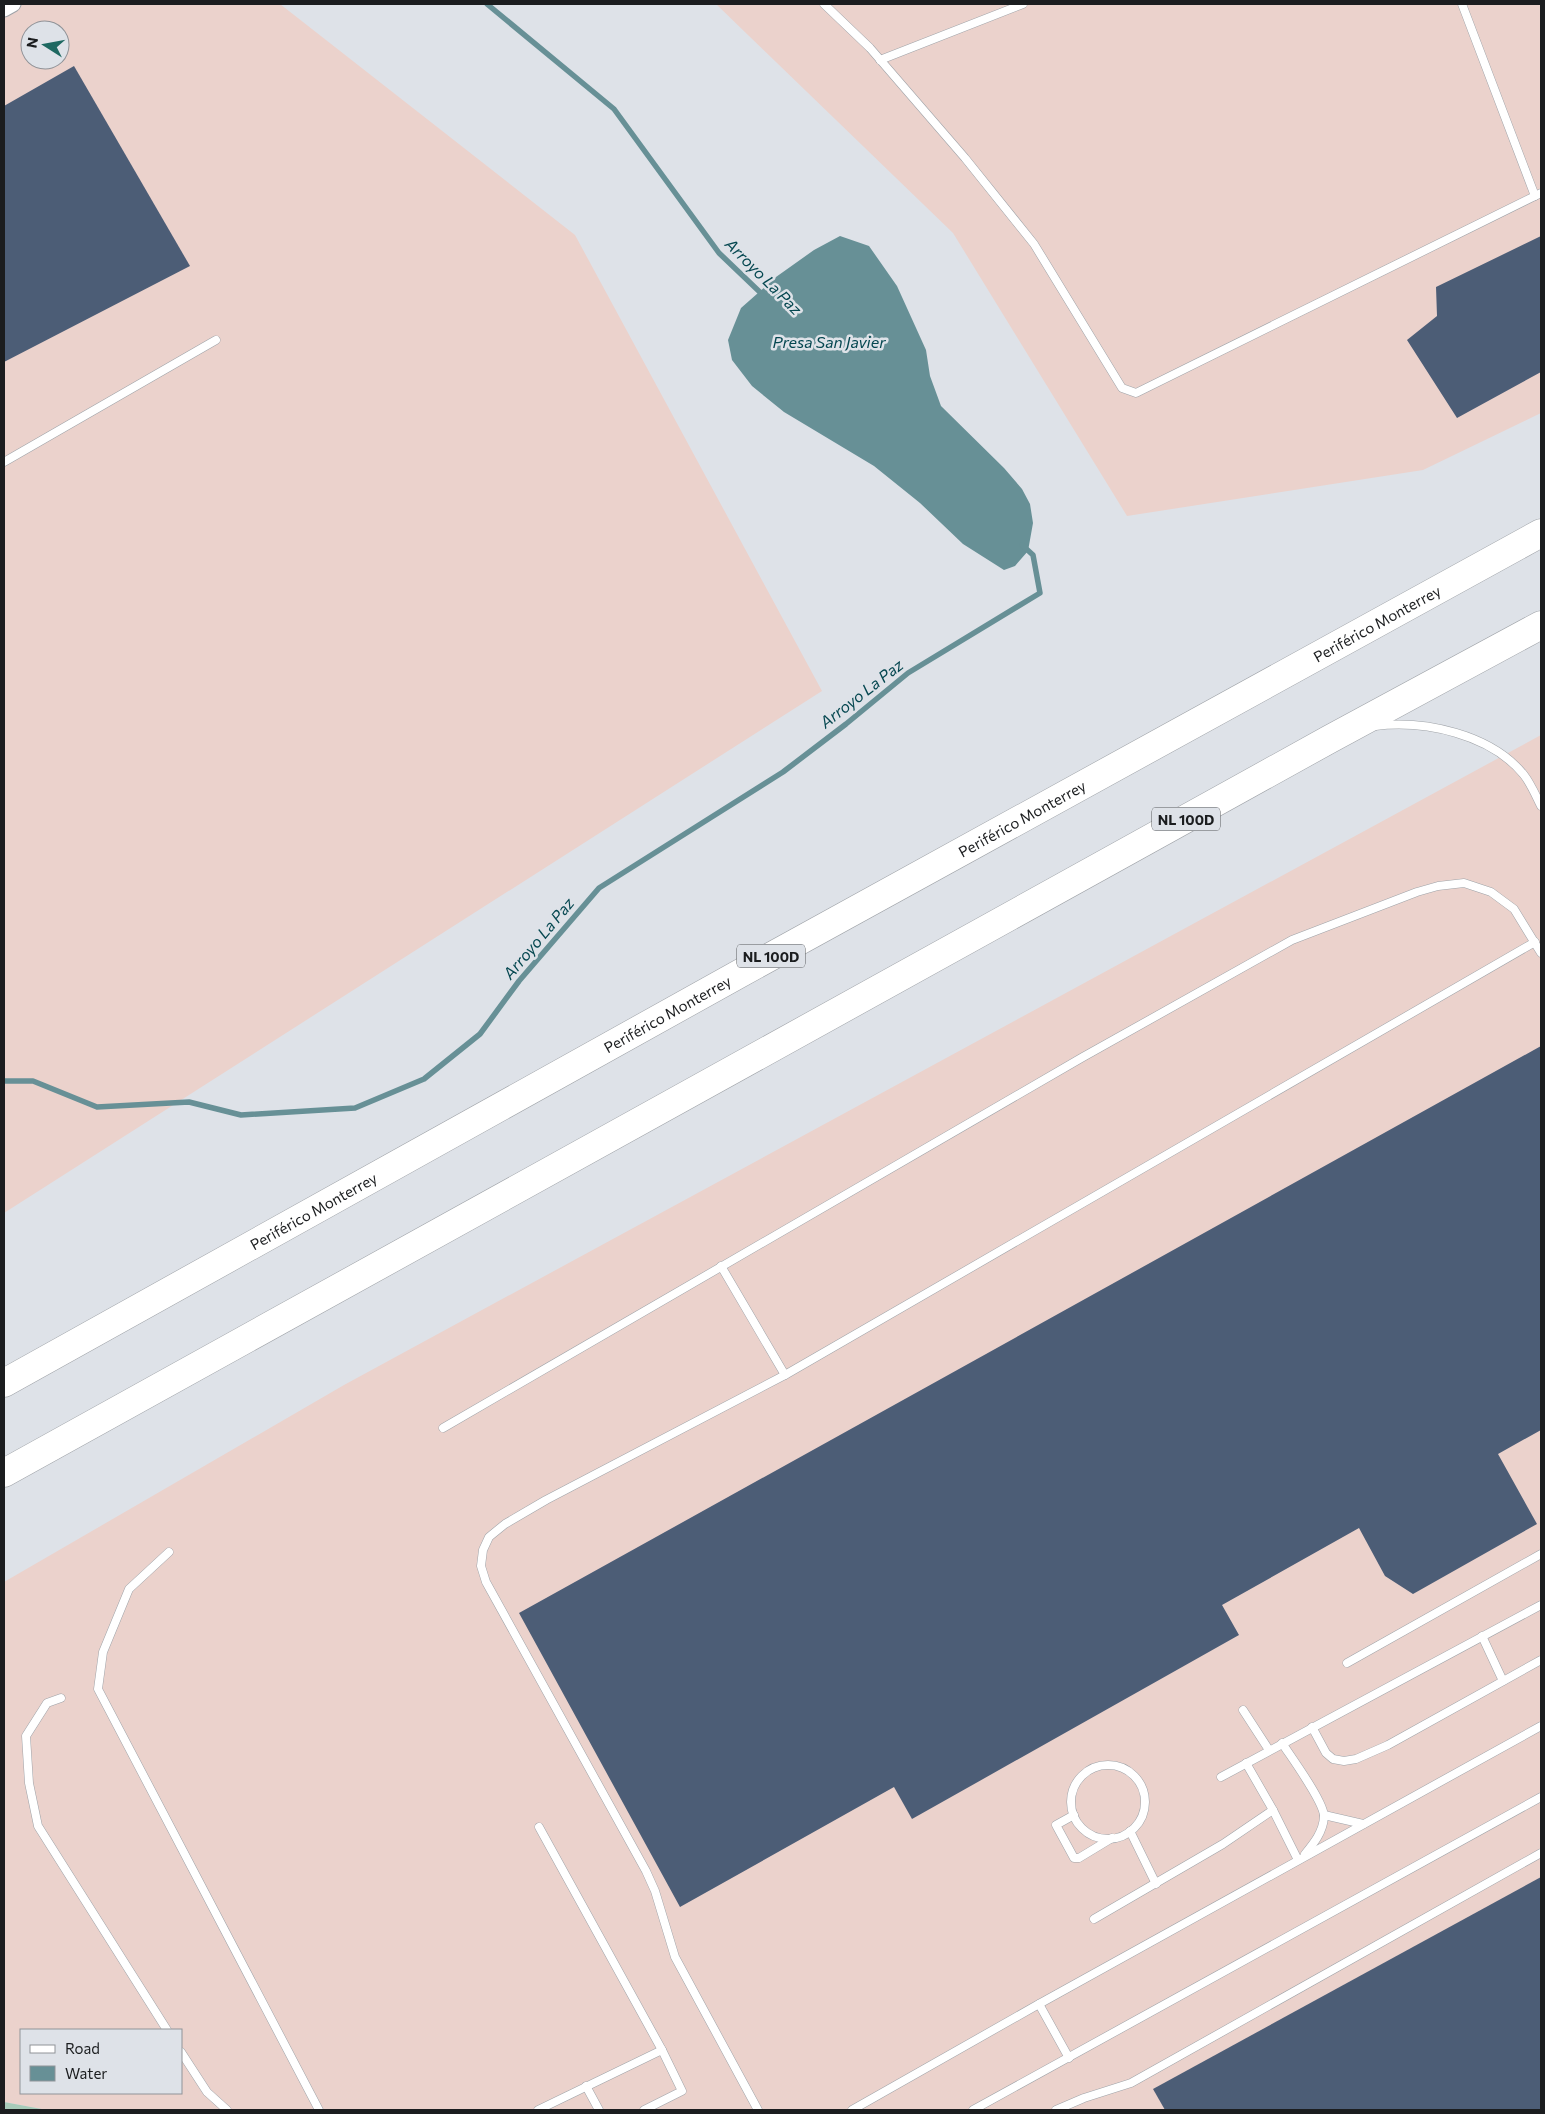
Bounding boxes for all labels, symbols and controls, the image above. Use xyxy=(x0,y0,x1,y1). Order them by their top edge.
north arrow xyxy=(20,20,70,70)
text: N xyxy=(22,36,41,49)
water label: Arroyo La Paz xyxy=(721,233,806,318)
water label: Presa San Javier xyxy=(772,332,886,351)
street label: Periférico Monterrey xyxy=(1310,581,1444,666)
water label: Arroyo La Paz xyxy=(815,655,906,732)
street label: Periférico Monterrey xyxy=(955,776,1089,861)
road number: NL 100D xyxy=(1152,808,1220,831)
water label: Arroyo La Paz xyxy=(498,893,578,983)
road number: NL 100D xyxy=(737,944,805,968)
street label: Periférico Monterrey xyxy=(601,971,734,1056)
street label: Periférico Monterrey xyxy=(247,1168,380,1253)
legend xyxy=(20,2029,182,2094)
text: Road xyxy=(65,2039,100,2057)
text: Water xyxy=(65,2064,107,2082)

